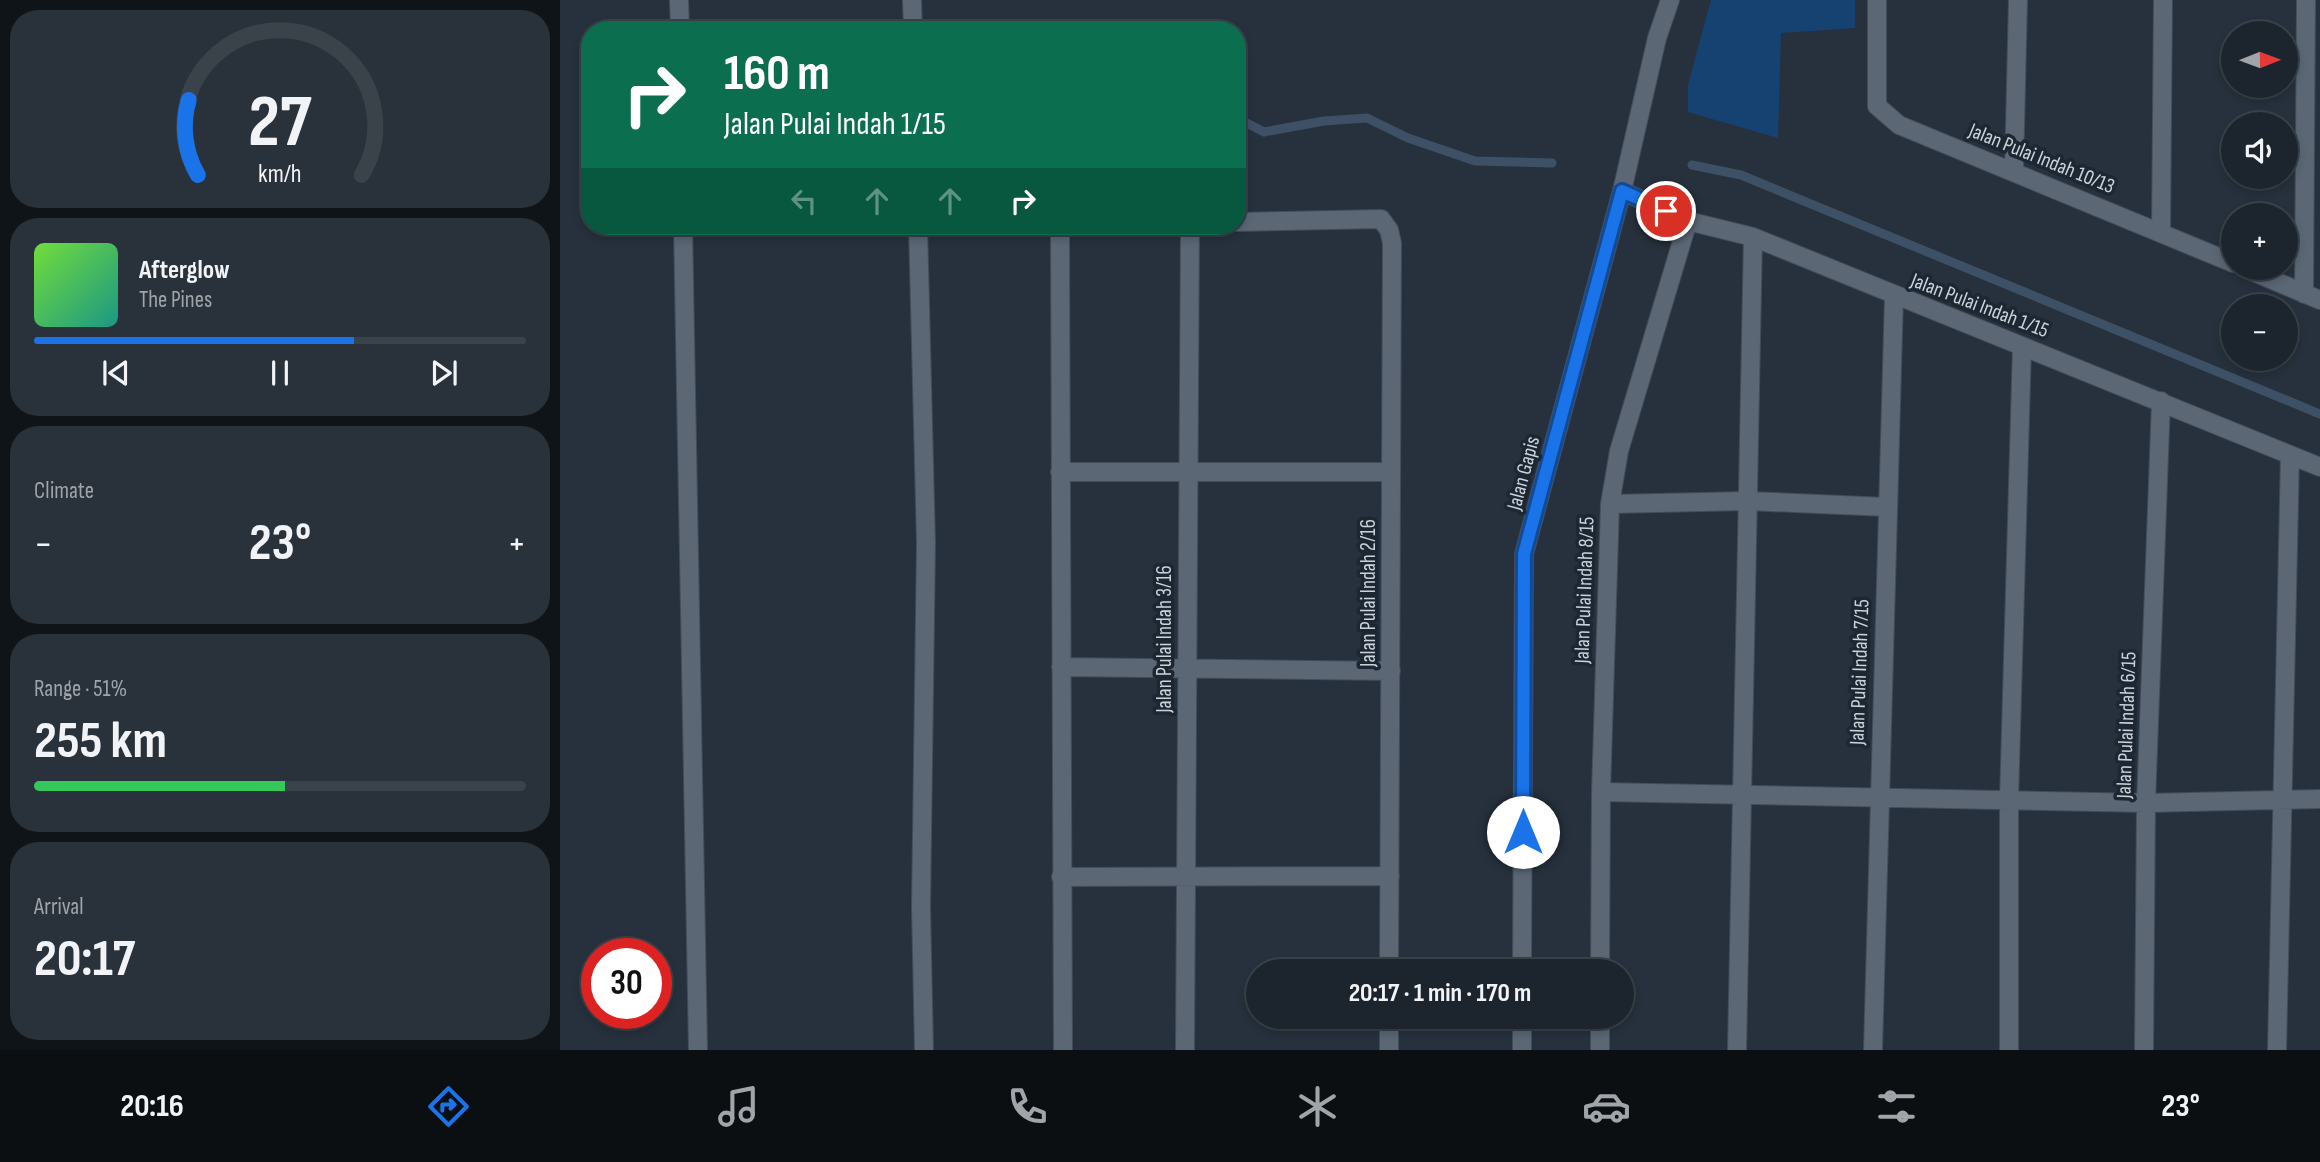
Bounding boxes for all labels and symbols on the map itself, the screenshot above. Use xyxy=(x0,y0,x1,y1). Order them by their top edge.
north arrow xyxy=(2221,21,2298,98)
street label: Jalan Pulai Indah 10/13 xyxy=(1964,117,2118,199)
pin xyxy=(1636,181,1696,241)
street label: Jalan Pulai Indah 1/15 xyxy=(1906,267,2052,343)
street label: Jalan Gapis xyxy=(1501,434,1545,514)
street label: Jalan Pulai Indah 8/15 xyxy=(1569,516,1600,665)
street label: Jalan Pulai Indah 2/16 xyxy=(1356,519,1381,668)
street label: Jalan Pulai Indah 3/16 xyxy=(1152,565,1177,714)
street label: Jalan Pulai Indah 7/15 xyxy=(1844,599,1875,746)
street label: Jalan Pulai Indah 6/15 xyxy=(2111,651,2142,800)
position arrow xyxy=(1486,795,1560,869)
speed limit sign: 30 xyxy=(581,938,672,1029)

